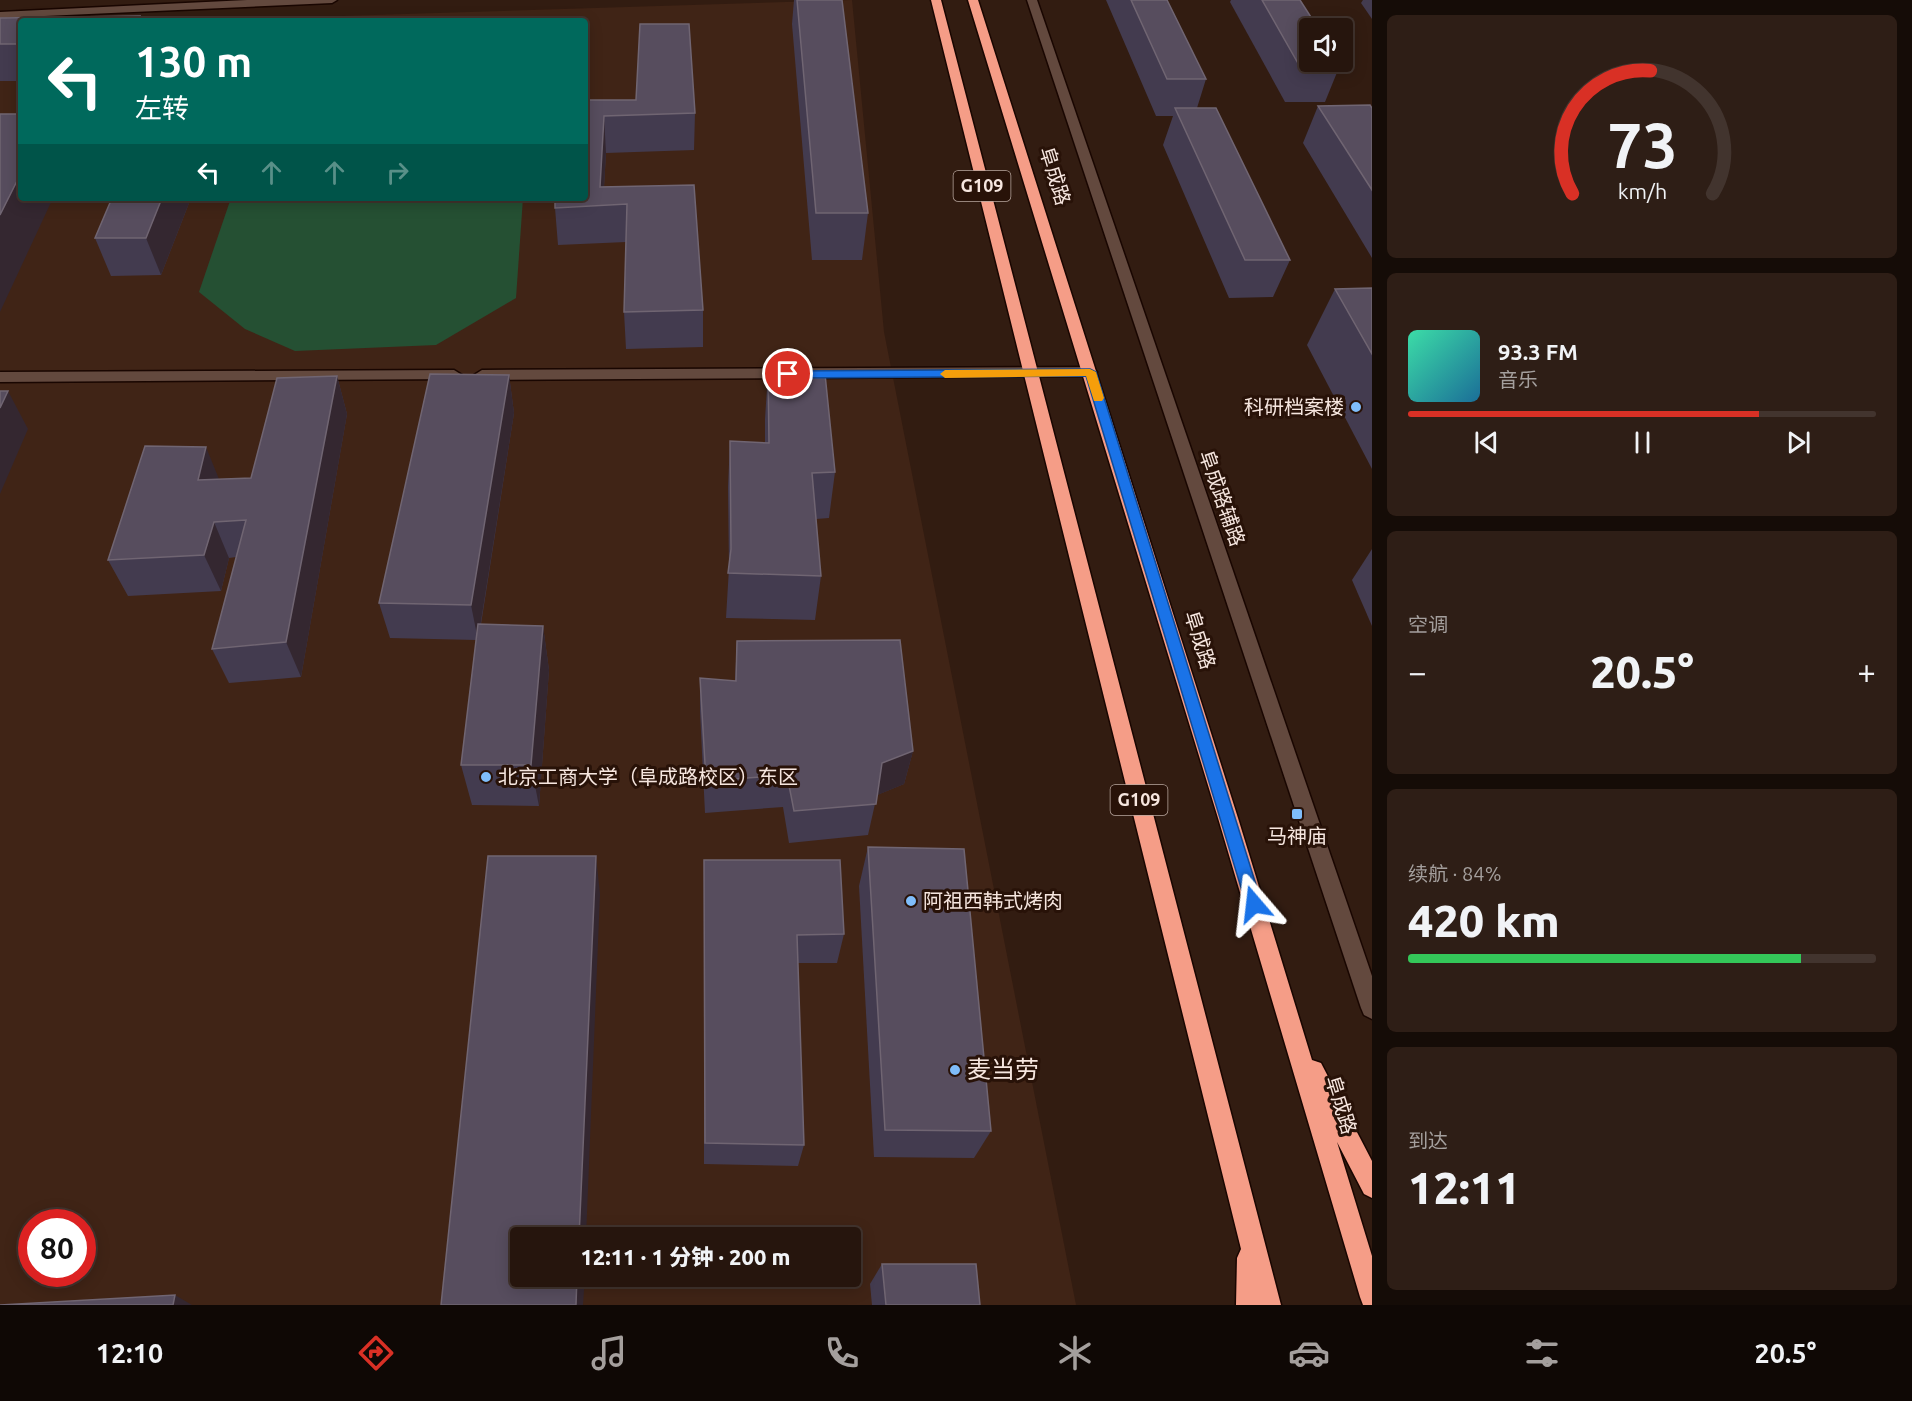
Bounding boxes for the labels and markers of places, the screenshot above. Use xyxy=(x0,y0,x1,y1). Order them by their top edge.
pin xyxy=(762,348,813,399)
place label: 科研档案楼 xyxy=(1244,395,1344,418)
marker: 科研档案楼 xyxy=(1349,400,1363,414)
place label: 北京工商大学（阜成路校区）东区 xyxy=(498,765,798,788)
marker: 北京工商大学（阜成路校区）东区 xyxy=(479,770,493,784)
marker: 马神庙 xyxy=(1290,807,1304,821)
place label: 马神庙 xyxy=(1267,824,1327,847)
place label: 阿祖西韩式烤肉 xyxy=(923,889,1063,912)
marker: 阿祖西韩式烤肉 xyxy=(904,894,918,908)
place label: 麦当劳 xyxy=(967,1056,1039,1083)
marker: 麦当劳 xyxy=(948,1063,962,1077)

